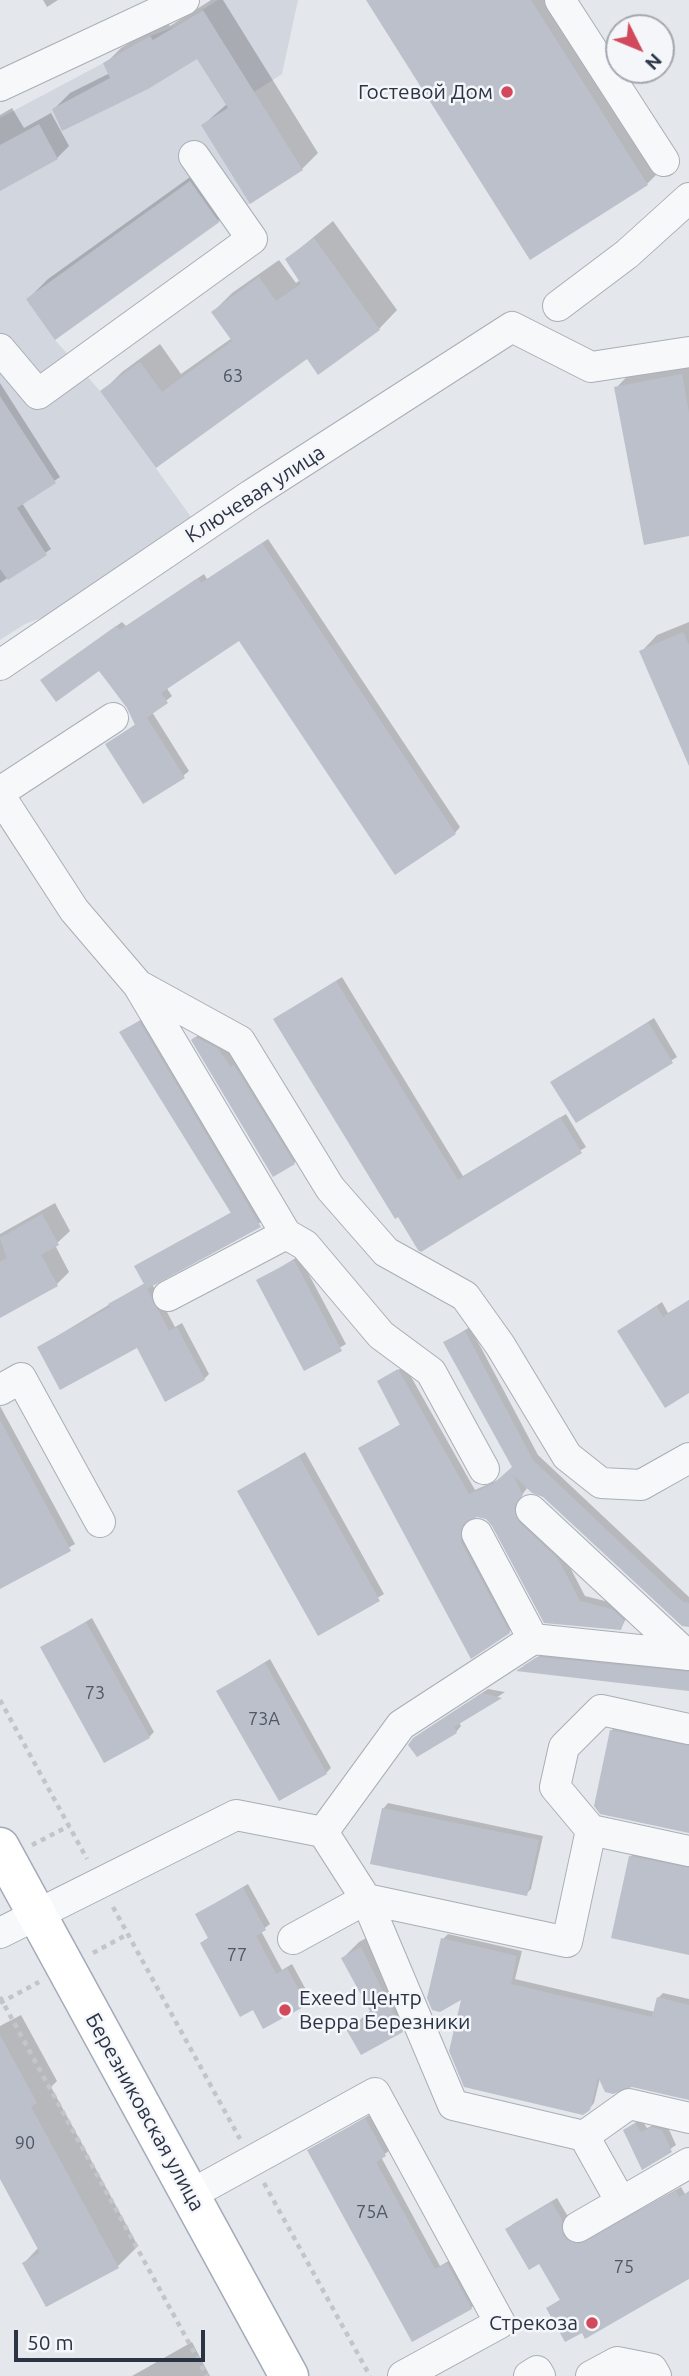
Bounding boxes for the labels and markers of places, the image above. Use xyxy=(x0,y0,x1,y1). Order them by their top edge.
place label: Гостевой Дом xyxy=(358,79,493,105)
marker: Гостевой Дом xyxy=(499,84,515,100)
place label: Exeed Центр Верра Березники xyxy=(299,1985,471,2035)
marker: Exeed Центр Верра Березники xyxy=(277,2002,293,2018)
place label: Стрекоза xyxy=(489,2310,578,2336)
marker: Стрекоза xyxy=(584,2315,600,2331)

